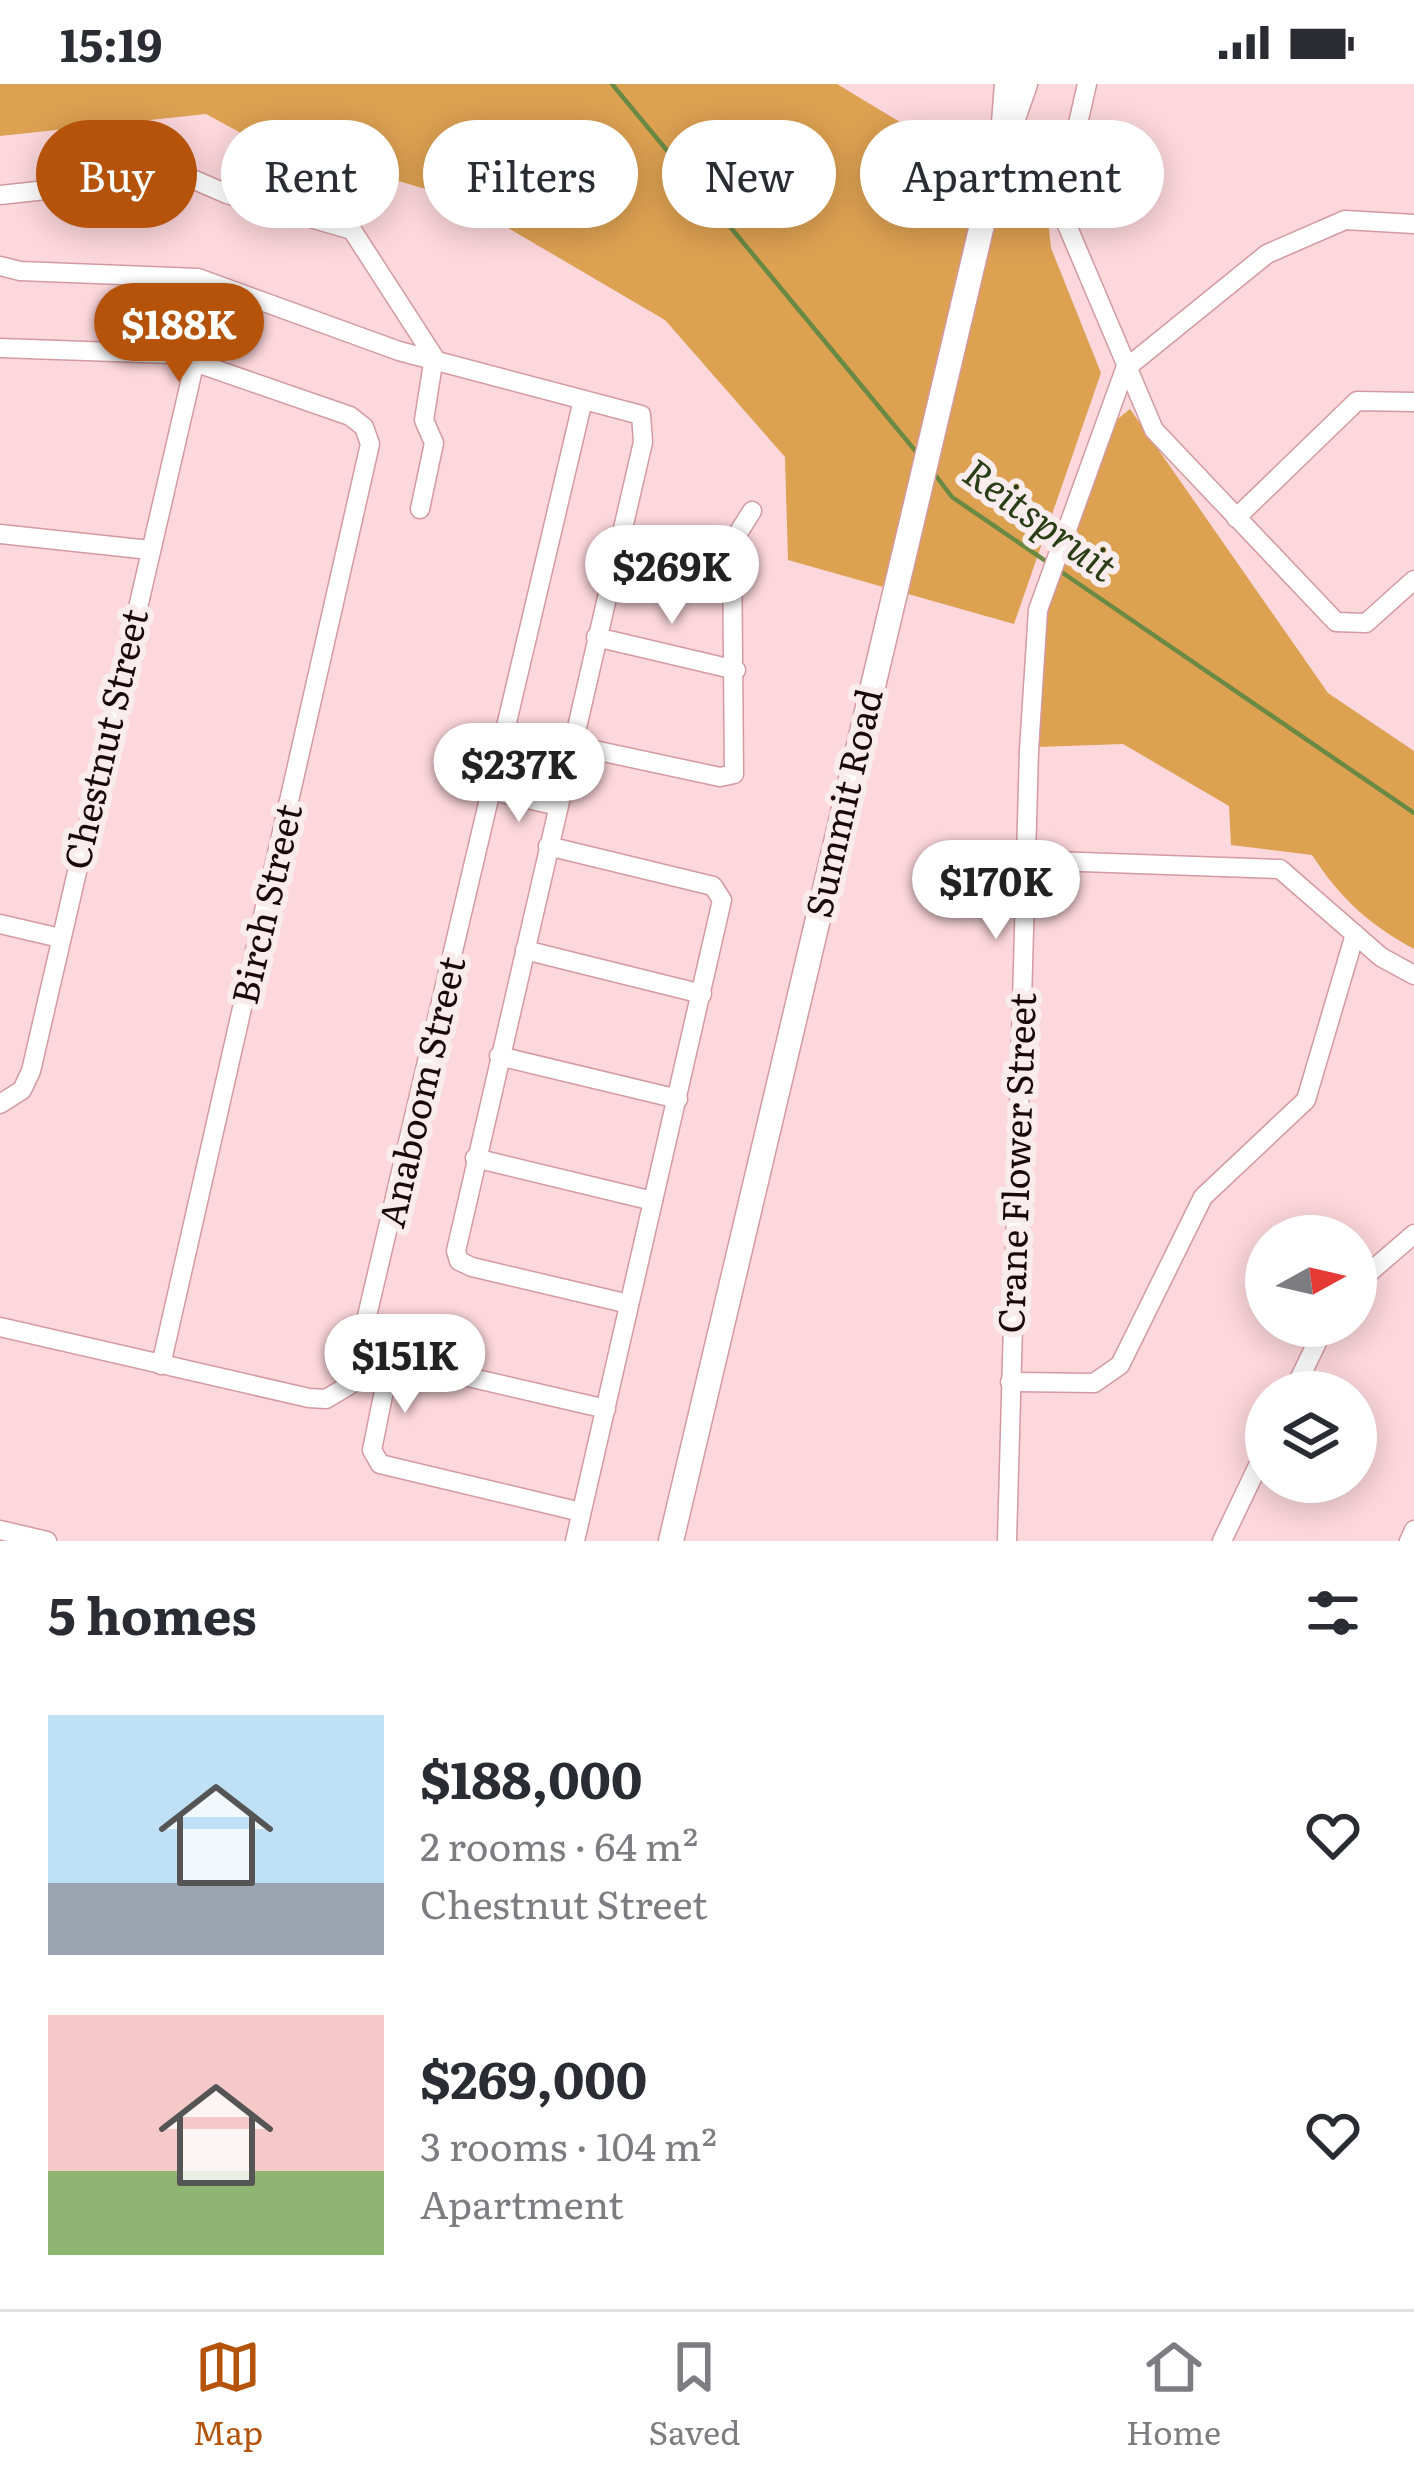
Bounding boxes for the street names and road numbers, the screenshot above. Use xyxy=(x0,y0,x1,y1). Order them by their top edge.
street label: Chestnut Street xyxy=(48,603,159,874)
street label: Summit Road xyxy=(789,683,894,922)
street label: Birch Street xyxy=(216,798,313,1009)
street label: Anaboom Street xyxy=(363,950,477,1232)
street label: Crane Flower Street xyxy=(982,991,1047,1334)

